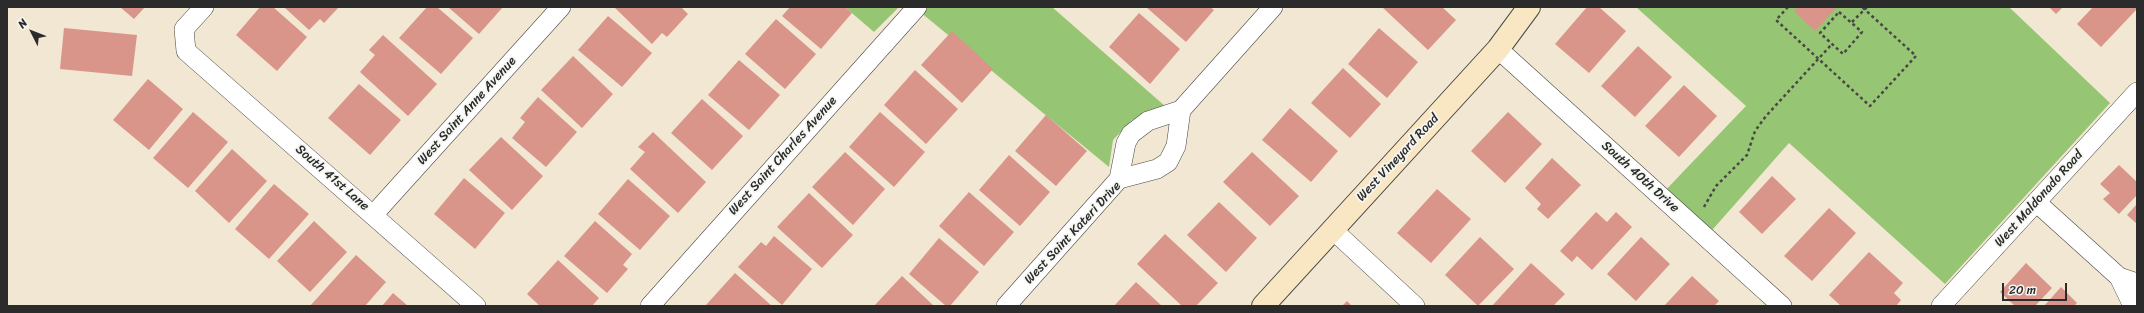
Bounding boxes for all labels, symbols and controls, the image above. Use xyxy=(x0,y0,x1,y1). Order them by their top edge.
north arrow xyxy=(12,12,52,52)
text: N xyxy=(13,14,32,33)
street label: West Saint Anne Avenue xyxy=(414,54,520,168)
street label: West Saint Charles Avenue xyxy=(726,94,840,218)
street label: West Vineyard Road xyxy=(1354,111,1442,205)
street label: South 40th Drive xyxy=(1598,138,1682,216)
street label: South 41st Lane xyxy=(292,142,372,214)
street label: West Maldonado Road xyxy=(1992,148,2086,250)
street label: West Saint Kateri Drive xyxy=(1021,178,1125,288)
scale bar xyxy=(2004,275,2069,301)
text: 20 m xyxy=(2009,279,2036,301)

